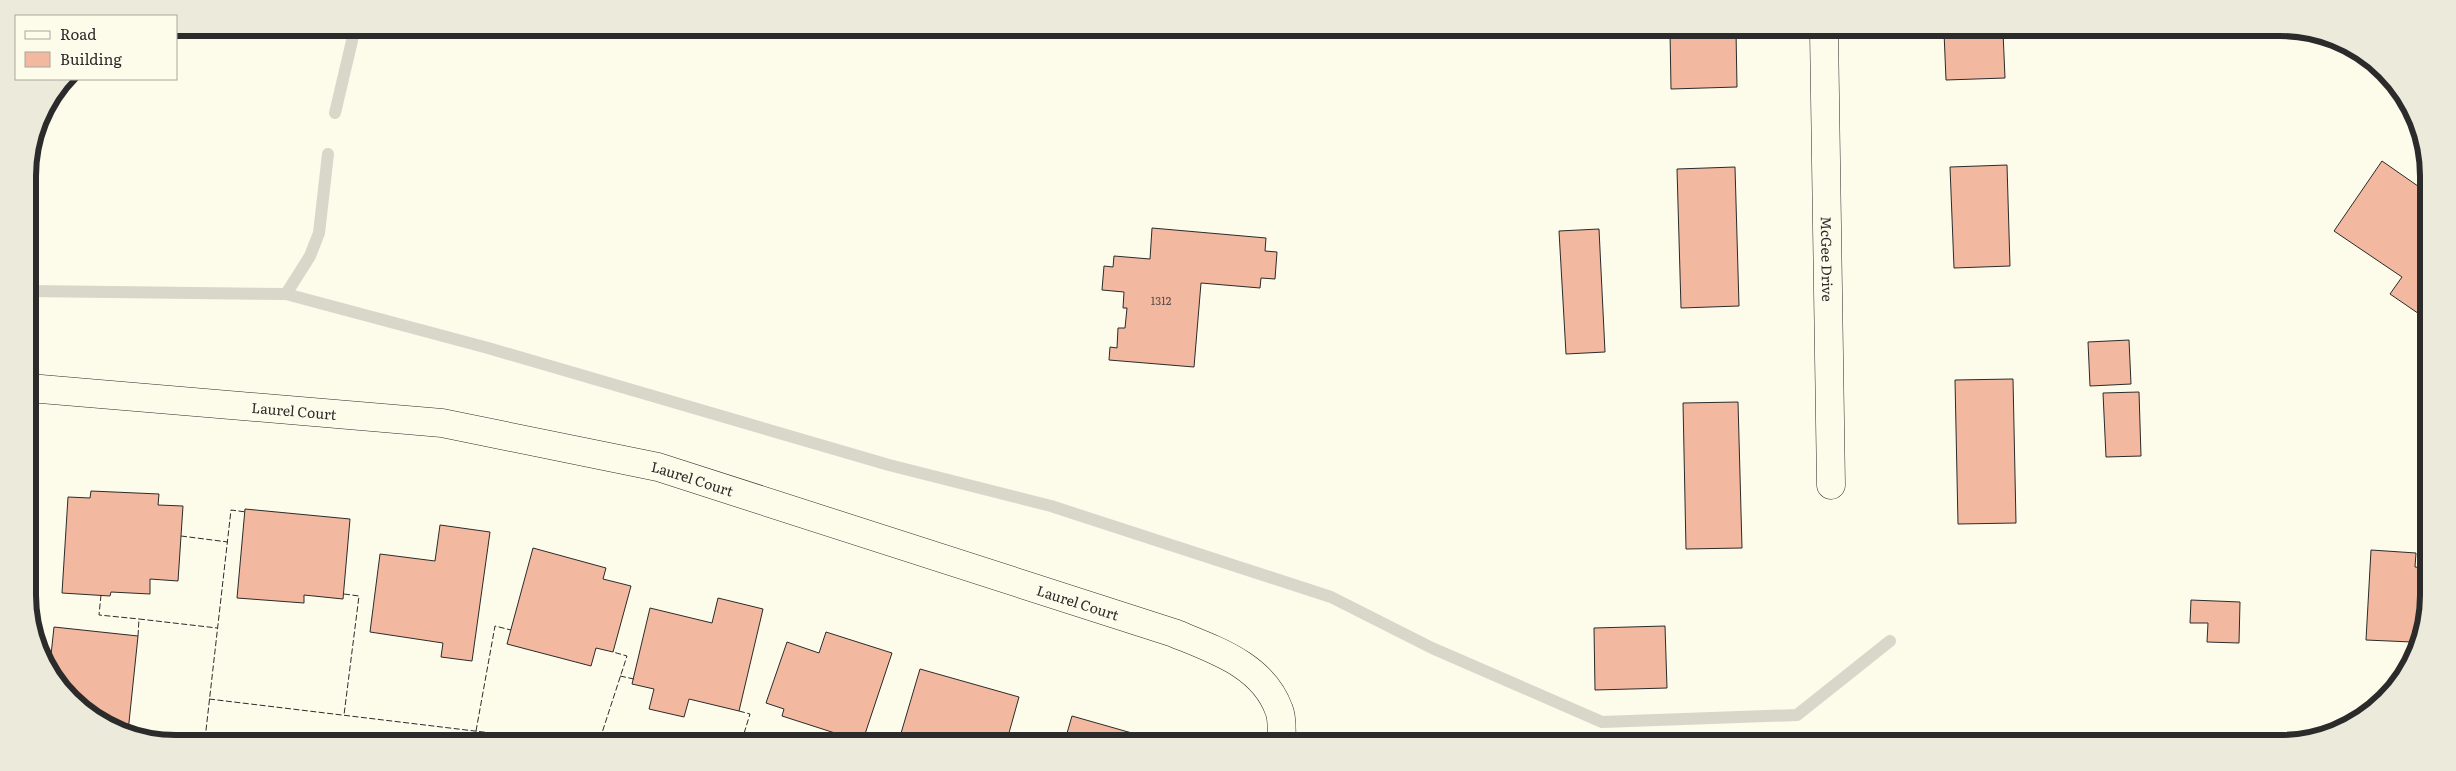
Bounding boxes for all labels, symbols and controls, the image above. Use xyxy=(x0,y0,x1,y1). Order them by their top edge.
legend xyxy=(15,15,178,80)
text: Road xyxy=(60,22,96,45)
text: Building xyxy=(60,47,122,70)
street label: McGee Drive xyxy=(1817,216,1838,302)
house number: 1312 xyxy=(1151,292,1172,308)
street label: Laurel Court xyxy=(251,397,338,424)
street label: Laurel Court xyxy=(650,456,736,501)
street label: Laurel Court xyxy=(1034,580,1122,625)

